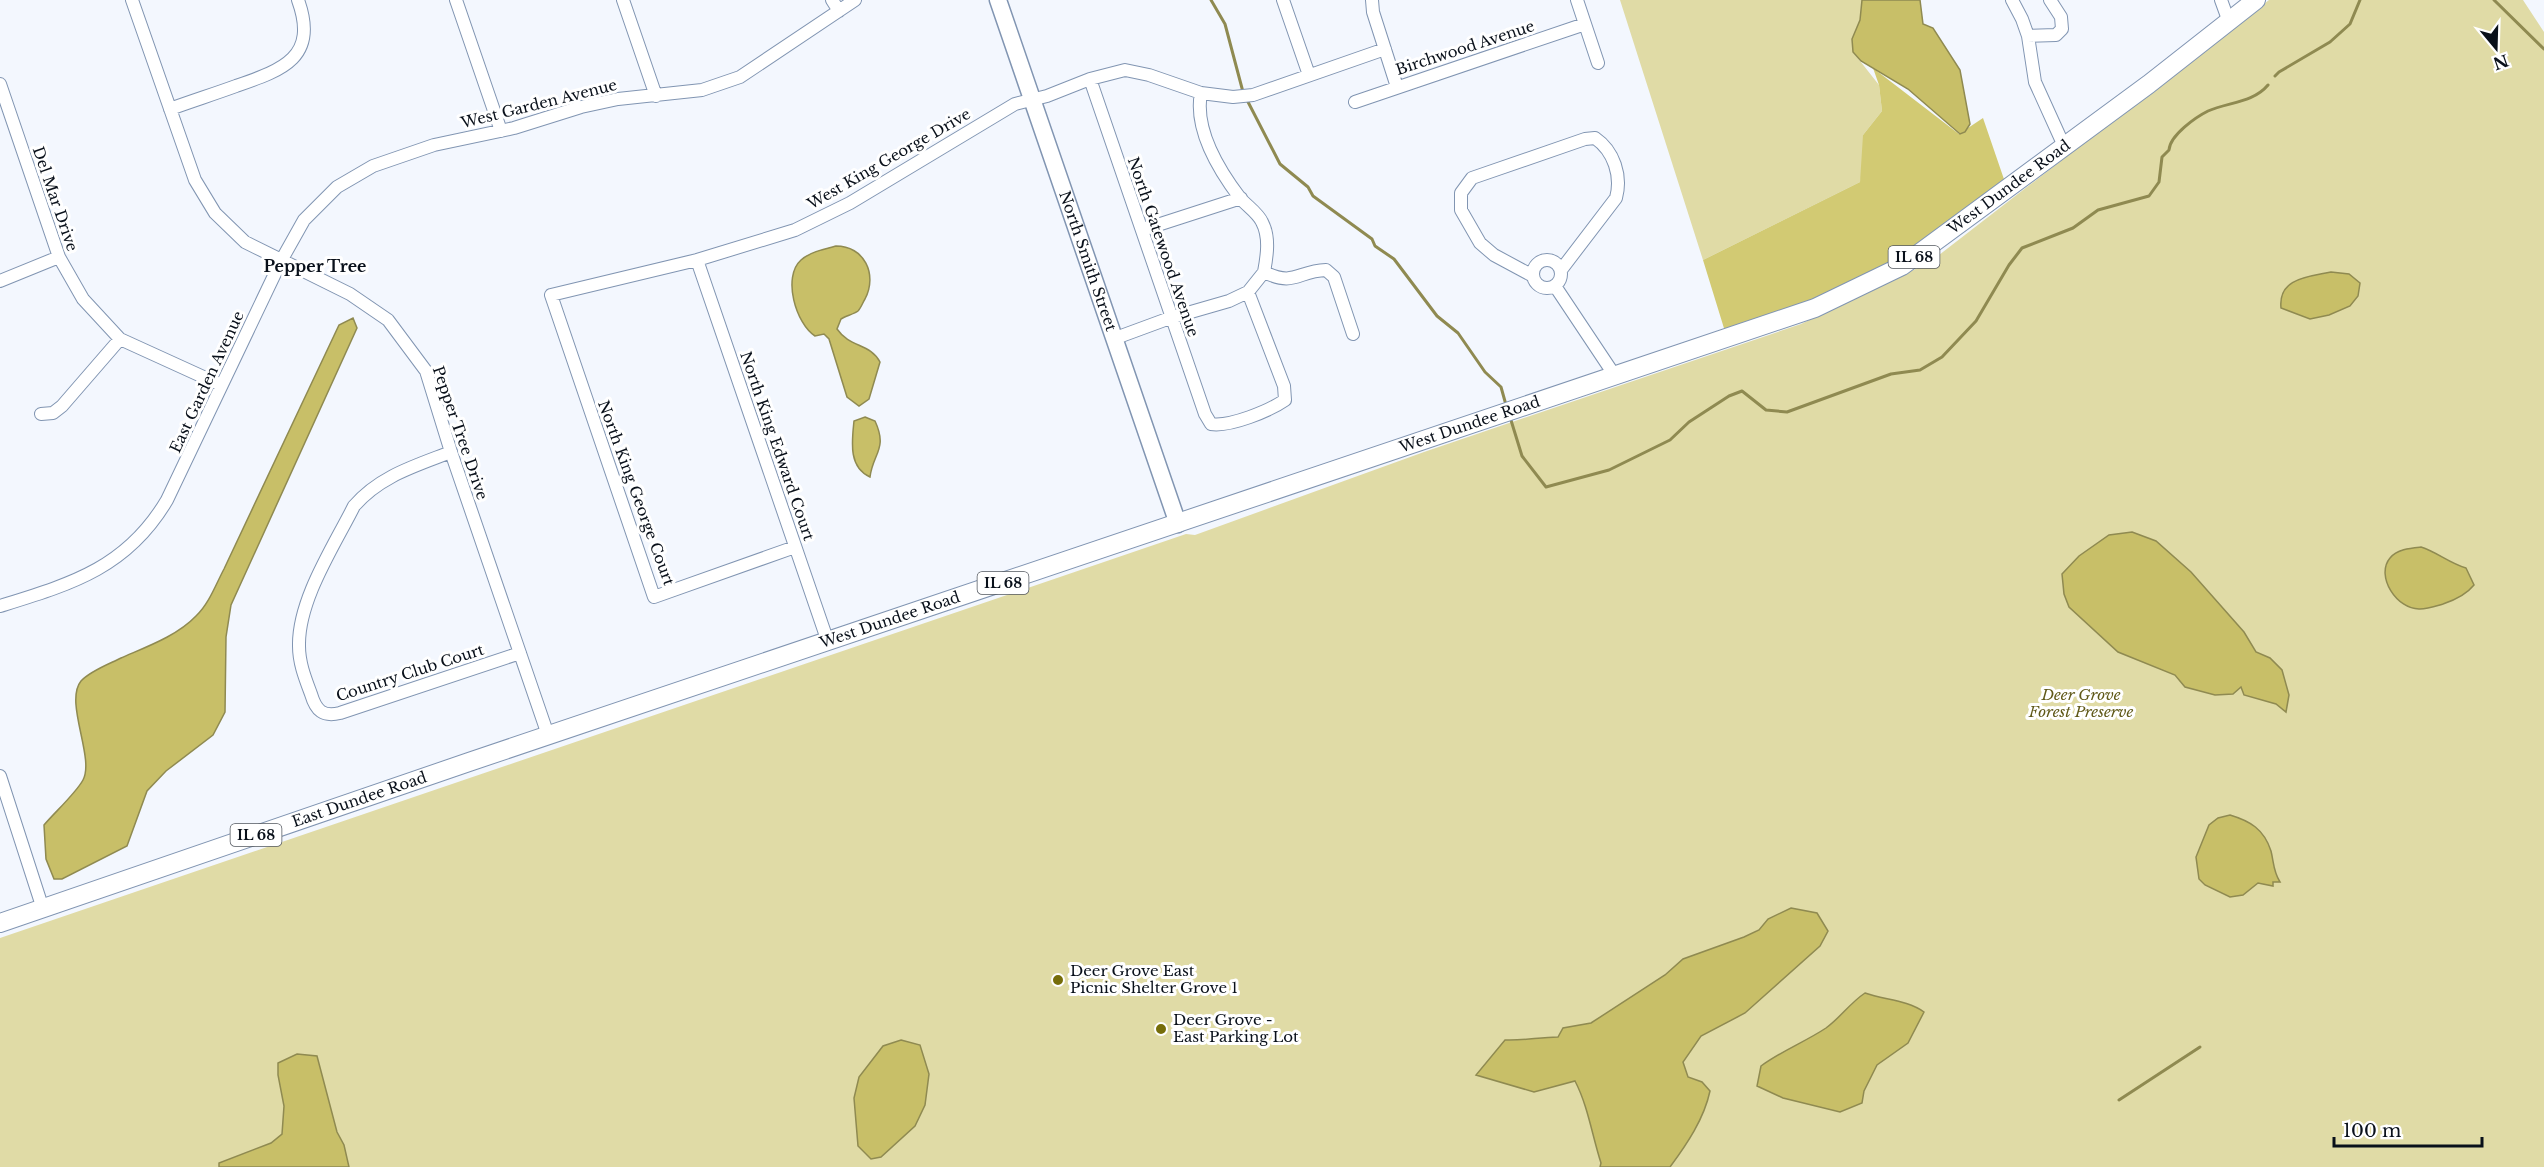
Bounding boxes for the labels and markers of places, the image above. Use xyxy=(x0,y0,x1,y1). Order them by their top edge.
place label: Deer Grove East Picnic Shelter Grove 1 xyxy=(1070,961,1238,997)
marker: Deer Grove East Picnic Shelter Grove 1 xyxy=(1051,973,1065,987)
place label: Deer Grove - East Parking Lot xyxy=(1173,1010,1299,1046)
marker: Deer Grove - East Parking Lot xyxy=(1154,1022,1168,1036)

